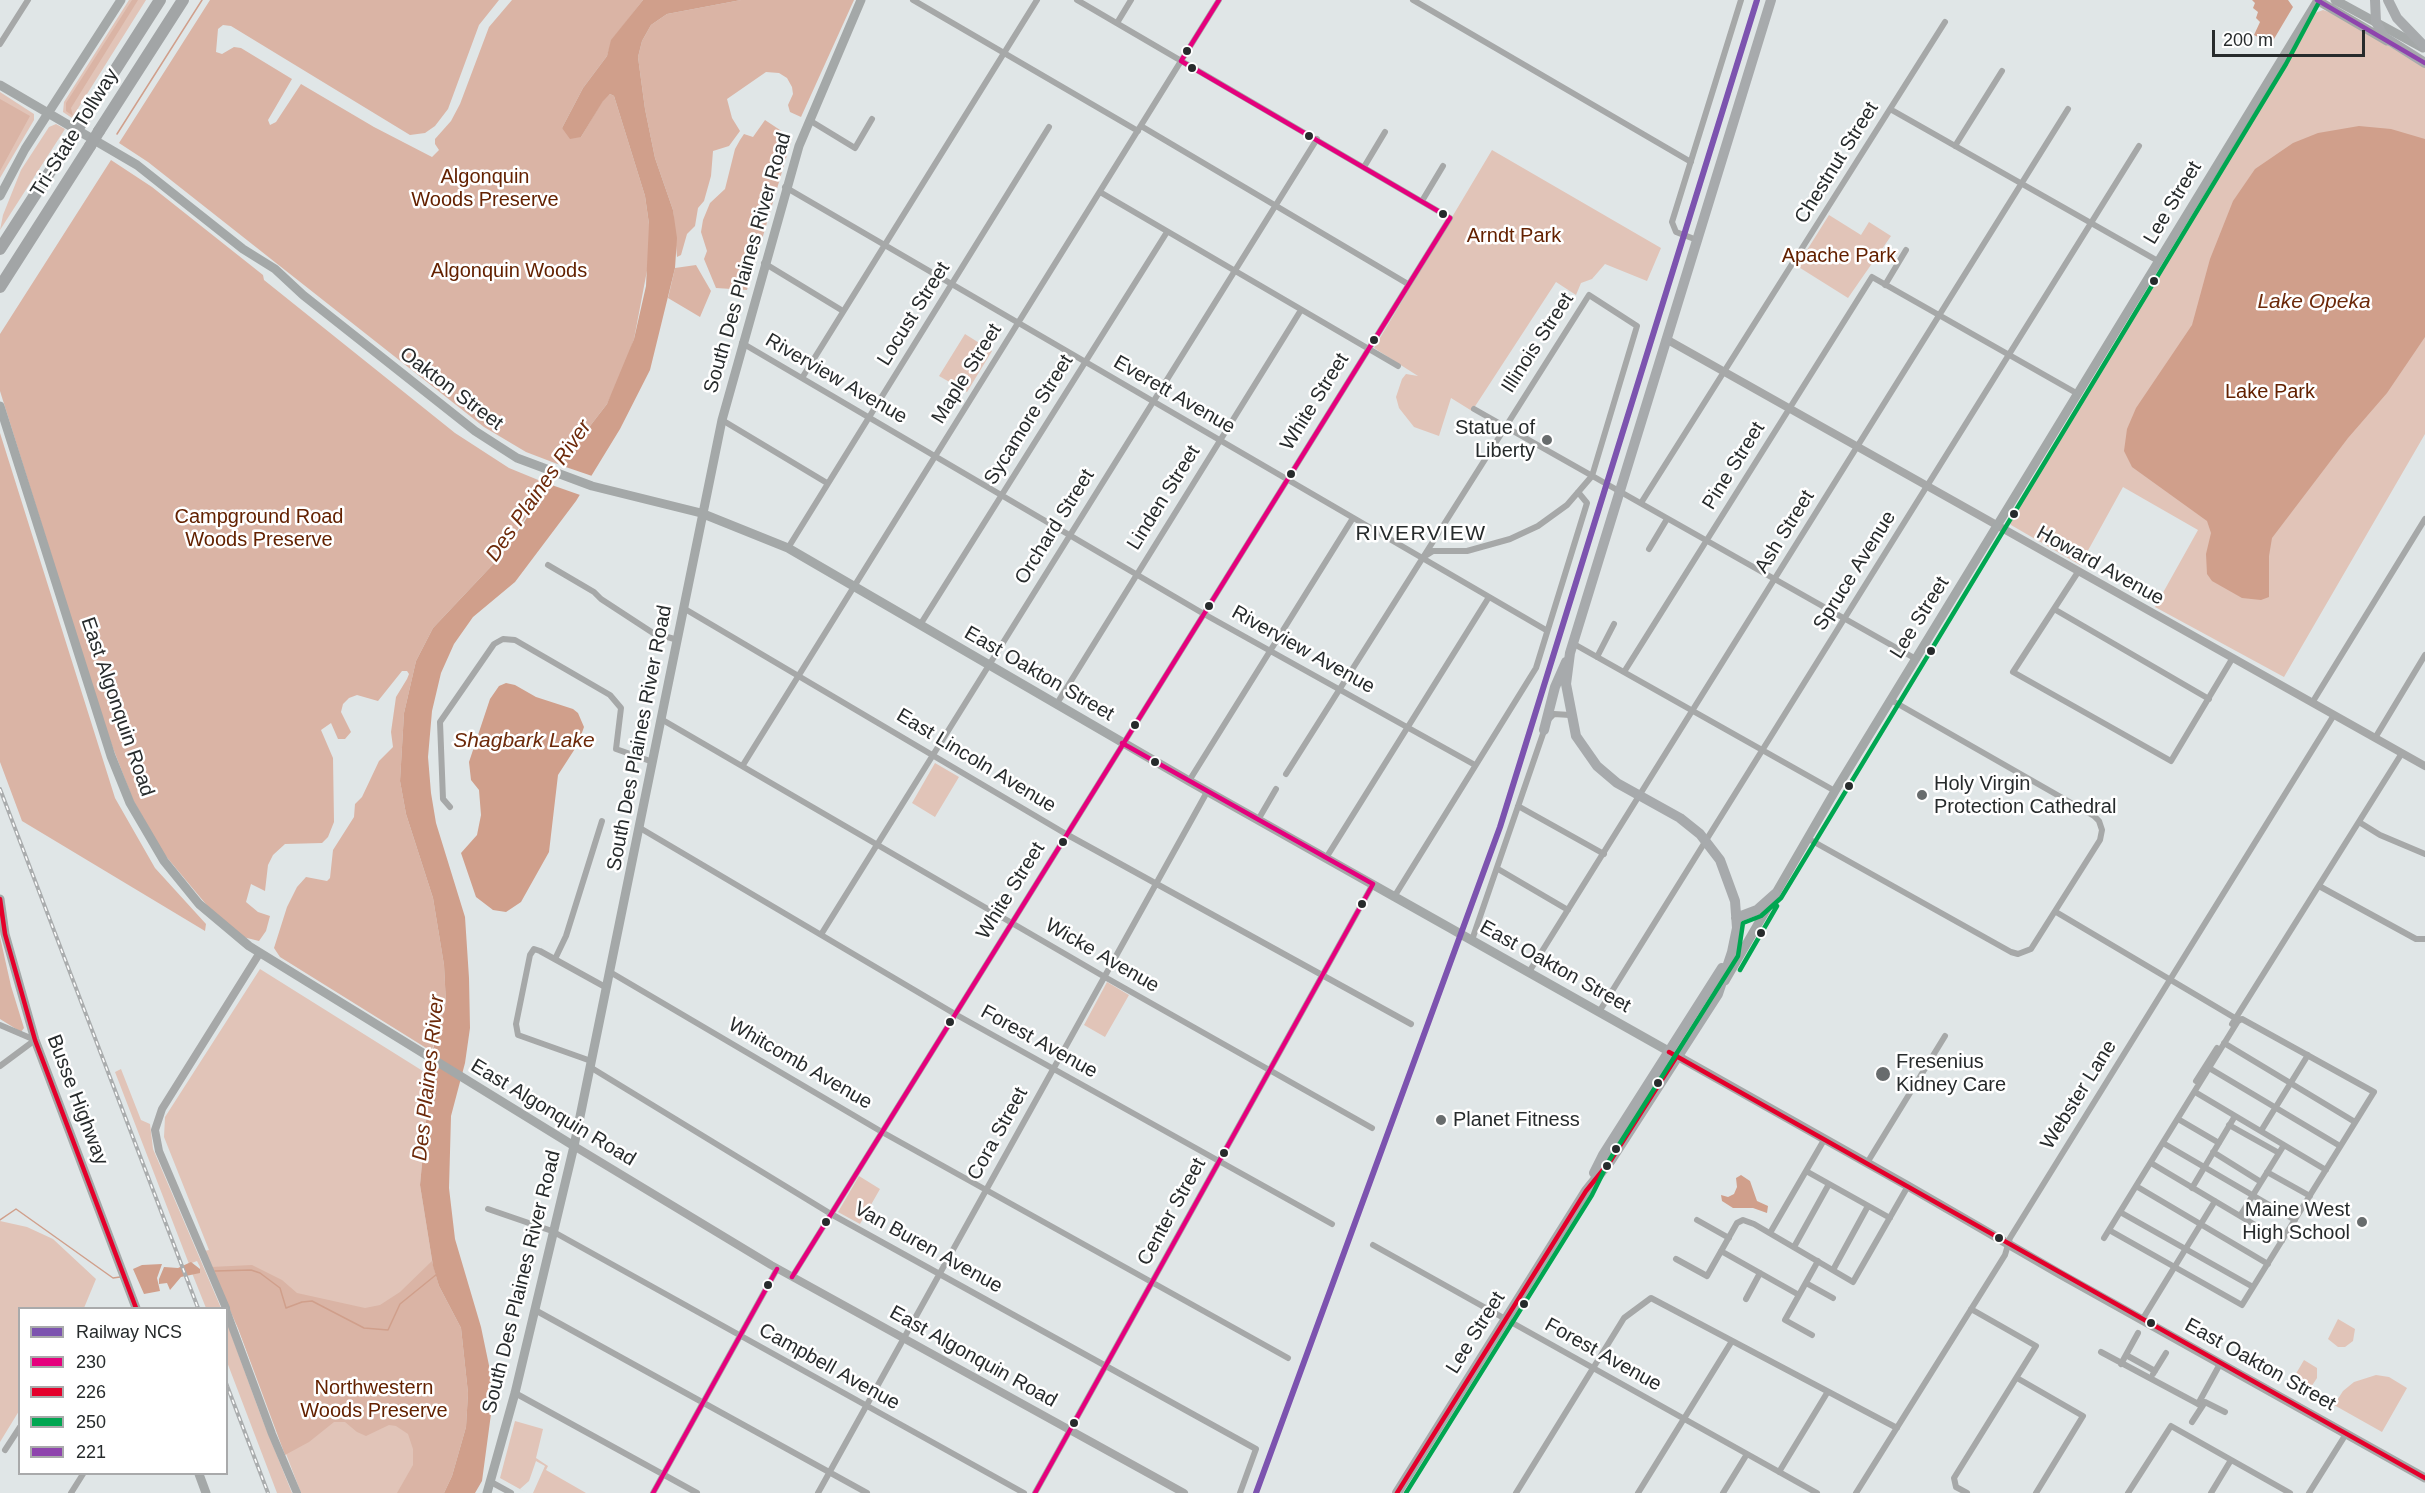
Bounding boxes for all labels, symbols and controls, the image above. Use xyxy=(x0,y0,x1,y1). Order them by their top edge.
scale bar xyxy=(2215,18,2368,56)
text: 200 m xyxy=(2223,30,2273,50)
unlabelled marker xyxy=(1181,45,1193,57)
unlabelled marker xyxy=(1186,62,1198,74)
street label: Tri-State Tollway xyxy=(26,64,124,202)
street label: Chestnut Street xyxy=(1790,98,1884,228)
street label: South Des Plaines River Road xyxy=(699,130,797,396)
unlabelled marker xyxy=(1303,130,1315,142)
street label: Lee Street xyxy=(2139,157,2207,249)
park label: Algonquin Woods Preserve xyxy=(411,165,559,212)
unlabelled marker xyxy=(1437,208,1449,220)
park label: Arndt Park xyxy=(1467,224,1561,248)
park label: Apache Park xyxy=(1782,244,1896,268)
street label: Locust Street xyxy=(873,258,955,370)
park label: Algonquin Woods xyxy=(431,259,587,283)
unlabelled marker xyxy=(2148,275,2160,287)
street label: Illinois Street xyxy=(1497,288,1579,398)
water label: Lake Opeka xyxy=(2257,289,2371,315)
street label: Maple Street xyxy=(927,320,1007,428)
street label: Riverview Avenue xyxy=(761,329,911,429)
unlabelled marker xyxy=(1368,334,1380,346)
street label: Oakton Street xyxy=(395,342,507,436)
street label: White Street xyxy=(1276,349,1354,455)
street label: Sycamore Street xyxy=(979,350,1079,490)
street label: Everett Avenue xyxy=(1109,351,1239,439)
park label: Lake Park xyxy=(2225,380,2315,404)
water label: Des Plaines River xyxy=(481,415,597,567)
place label: Statue of Liberty xyxy=(1455,416,1535,463)
street label: Pine Street xyxy=(1698,418,1770,514)
marker: Statue of Liberty xyxy=(1540,433,1554,447)
street label: Linden Street xyxy=(1122,441,1206,555)
street label: Orchard Street xyxy=(1010,465,1100,589)
unlabelled marker xyxy=(1285,468,1297,480)
street label: Ash Street xyxy=(1750,486,1820,578)
park label: Campground Road Woods Preserve xyxy=(175,505,343,552)
street label: Spruce Avenue xyxy=(1809,507,1901,635)
unlabelled marker xyxy=(2008,508,2020,520)
district label: RIVERVIEW xyxy=(1356,521,1486,547)
street label: Howard Avenue xyxy=(2032,521,2168,611)
street label: Lee Street xyxy=(1885,573,1955,663)
unlabelled marker xyxy=(1203,600,1215,612)
street label: Riverview Avenue xyxy=(1227,601,1379,699)
street label: South Des Plaines River Road xyxy=(602,603,678,873)
street label: East Algonquin Road xyxy=(75,614,159,800)
street label: East Oakton Street xyxy=(960,621,1118,727)
unlabelled marker xyxy=(1925,645,1937,657)
street label: East Lincoln Avenue xyxy=(892,704,1060,818)
unlabelled marker xyxy=(1129,719,1141,731)
water label: Shagbark Lake xyxy=(453,728,595,754)
unlabelled marker xyxy=(1149,756,1161,768)
place label: Holy Virgin Protection Cathedral xyxy=(1934,772,2116,819)
unlabelled marker xyxy=(1843,780,1855,792)
marker: Holy Virgin Protection Cathedral xyxy=(1915,788,1929,802)
unlabelled marker xyxy=(1057,836,1069,848)
street label: White Street xyxy=(972,838,1050,944)
unlabelled marker xyxy=(1356,898,1368,910)
street label: Wicke Avenue xyxy=(1041,914,1163,998)
street label: East Oakton Street xyxy=(1475,916,1635,1018)
unlabelled marker xyxy=(1755,927,1767,939)
water label: Des Plaines River xyxy=(408,994,450,1162)
street label: Forest Avenue xyxy=(976,1000,1102,1084)
street label: Whitcomb Avenue xyxy=(724,1013,876,1115)
unlabelled marker xyxy=(944,1016,956,1028)
street label: Busse Highway xyxy=(41,1031,113,1169)
street label: Webster Lane xyxy=(2036,1036,2122,1154)
place label: Fresenius Kidney Care xyxy=(1896,1050,2006,1097)
street label: East Algonquin Road xyxy=(466,1054,640,1172)
marker: Fresenius Kidney Care xyxy=(1874,1065,1892,1083)
unlabelled marker xyxy=(1652,1077,1664,1089)
street label: Cora Street xyxy=(963,1083,1033,1185)
place label: Planet Fitness xyxy=(1453,1108,1580,1132)
marker: Planet Fitness xyxy=(1434,1113,1448,1127)
unlabelled marker xyxy=(1610,1143,1622,1155)
unlabelled marker xyxy=(1218,1147,1230,1159)
street label: South Des Plaines River Road xyxy=(478,1148,566,1416)
street label: Center Street xyxy=(1133,1154,1211,1270)
unlabelled marker xyxy=(1601,1160,1613,1172)
street label: Van Buren Avenue xyxy=(850,1197,1006,1299)
place label: Maine West High School xyxy=(2242,1198,2350,1245)
marker: Maine West High School xyxy=(2355,1215,2369,1229)
unlabelled marker xyxy=(820,1216,832,1228)
unlabelled marker xyxy=(1993,1232,2005,1244)
unlabelled marker xyxy=(762,1279,774,1291)
street label: Lee Street xyxy=(1441,1288,1511,1378)
unlabelled marker xyxy=(1518,1298,1530,1310)
street label: East Algonquin Road xyxy=(885,1301,1061,1413)
legend xyxy=(18,1307,228,1475)
street label: Forest Avenue xyxy=(1540,1313,1666,1397)
street label: East Oakton Street xyxy=(2180,1314,2340,1416)
unlabelled marker xyxy=(2145,1317,2157,1329)
street label: Campbell Avenue xyxy=(754,1318,904,1416)
text: Railway NCS xyxy=(76,1322,182,1342)
text: 230 xyxy=(76,1352,106,1372)
park label: Northwestern Woods Preserve xyxy=(300,1376,448,1423)
text: 226 xyxy=(76,1382,106,1402)
text: 250 xyxy=(76,1412,106,1432)
unlabelled marker xyxy=(1068,1417,1080,1429)
text: 221 xyxy=(76,1442,106,1462)

